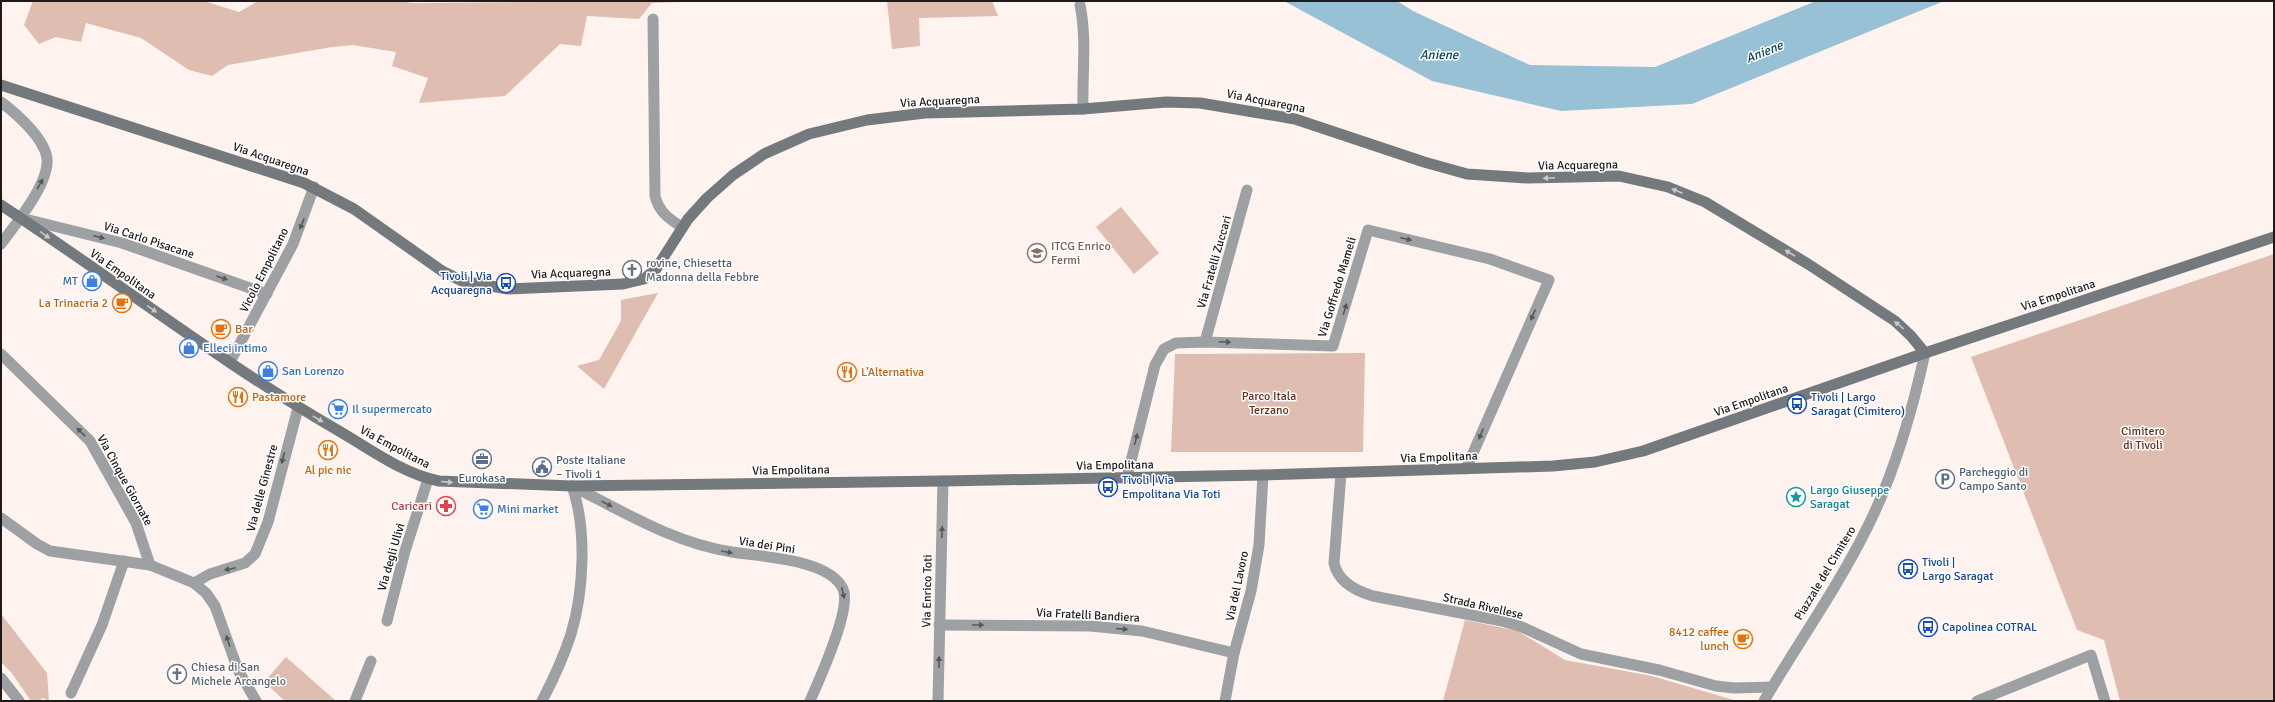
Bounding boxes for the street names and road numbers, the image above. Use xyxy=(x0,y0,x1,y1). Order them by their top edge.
street label: Via Acquaregna xyxy=(1225,87,1307,116)
street label: Via Acquaregna xyxy=(900,92,980,111)
street label: Via Acquaregna xyxy=(231,139,311,180)
street label: Via Acquaregna xyxy=(1538,157,1618,174)
street label: Via Fratelli Zuccari xyxy=(1194,214,1235,310)
street label: Via Carlo Pisacane xyxy=(102,219,196,262)
street label: Vicolo Empolitano xyxy=(237,225,292,315)
street label: Via Goffredo Mameli xyxy=(1315,235,1360,339)
street label: Via Empolitana xyxy=(87,246,159,303)
street label: Via Acquaregna xyxy=(531,265,611,282)
street label: Via Empolitana xyxy=(2019,276,2097,315)
street label: Via Empolitana xyxy=(1712,381,1790,420)
street label: Via Empolitana xyxy=(357,423,432,472)
street label: Via Cinque Giornate xyxy=(93,432,156,528)
street label: Via delle Ginestre xyxy=(244,443,281,533)
street label: Via Empolitana xyxy=(1400,449,1478,466)
street label: Via Empolitana xyxy=(1076,457,1154,474)
street label: Via Empolitana xyxy=(752,462,830,479)
street label: Via degli Ulivi xyxy=(375,521,408,593)
street label: Piazzale del Cimitero xyxy=(1791,523,1859,623)
street label: Via dei Pini xyxy=(738,534,796,557)
street label: Via del Lavoro xyxy=(1223,550,1252,623)
street label: Via Enrico Toti xyxy=(919,554,936,628)
street label: Strada Rivellese xyxy=(1441,590,1525,623)
street label: Via Fratelli Bandiera xyxy=(1036,605,1140,626)

